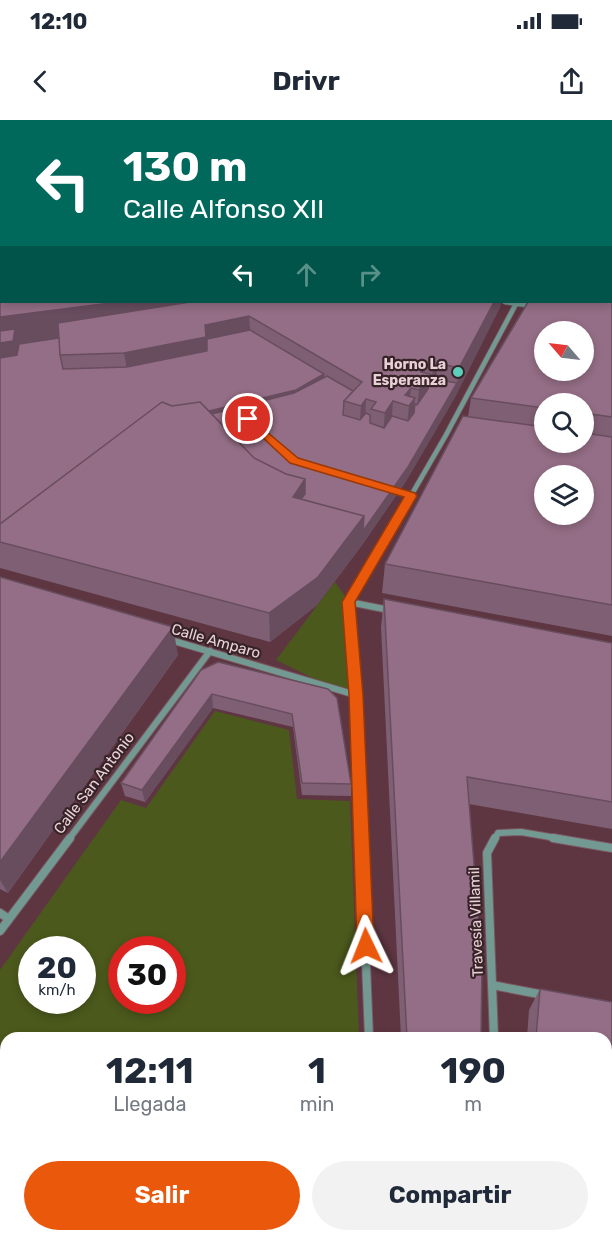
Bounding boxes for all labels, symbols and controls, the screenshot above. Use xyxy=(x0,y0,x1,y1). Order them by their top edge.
text: 12:10 xyxy=(30,8,88,35)
icon: back xyxy=(24,65,57,98)
text: Drivr xyxy=(272,65,340,97)
icon: share xyxy=(555,65,588,98)
text: 130 m xyxy=(123,142,248,192)
icon: left xyxy=(24,144,102,222)
text: Calle Alfonso XII xyxy=(123,193,324,225)
icon: left xyxy=(227,258,260,291)
icon: ahead xyxy=(290,258,323,291)
icon: right xyxy=(353,258,386,291)
north arrow xyxy=(534,321,594,381)
map controls xyxy=(534,321,594,525)
place label: Horno La Esperanza xyxy=(373,356,446,389)
marker: Horno La Esperanza xyxy=(451,365,465,379)
pin xyxy=(222,393,273,444)
button: search xyxy=(534,393,594,453)
icon: arrive xyxy=(231,402,264,435)
button: layers xyxy=(534,465,594,525)
street label: Calle Amparo xyxy=(169,620,263,662)
street label: Calle San Antonio xyxy=(50,729,138,837)
street label: Travesía Villamil xyxy=(465,867,487,977)
position arrow xyxy=(334,914,398,978)
speed limit sign: 30 xyxy=(108,936,186,1014)
text: 20 xyxy=(37,950,77,986)
text: km/h xyxy=(38,981,76,999)
text: 12:11 xyxy=(106,1049,194,1092)
text: 1 xyxy=(308,1049,326,1092)
text: 190 xyxy=(440,1049,506,1092)
text: Llegada xyxy=(113,1092,186,1116)
text: min xyxy=(300,1092,334,1116)
text: m xyxy=(464,1092,482,1116)
button: Salir xyxy=(24,1161,300,1230)
button: Compartir xyxy=(312,1161,588,1230)

